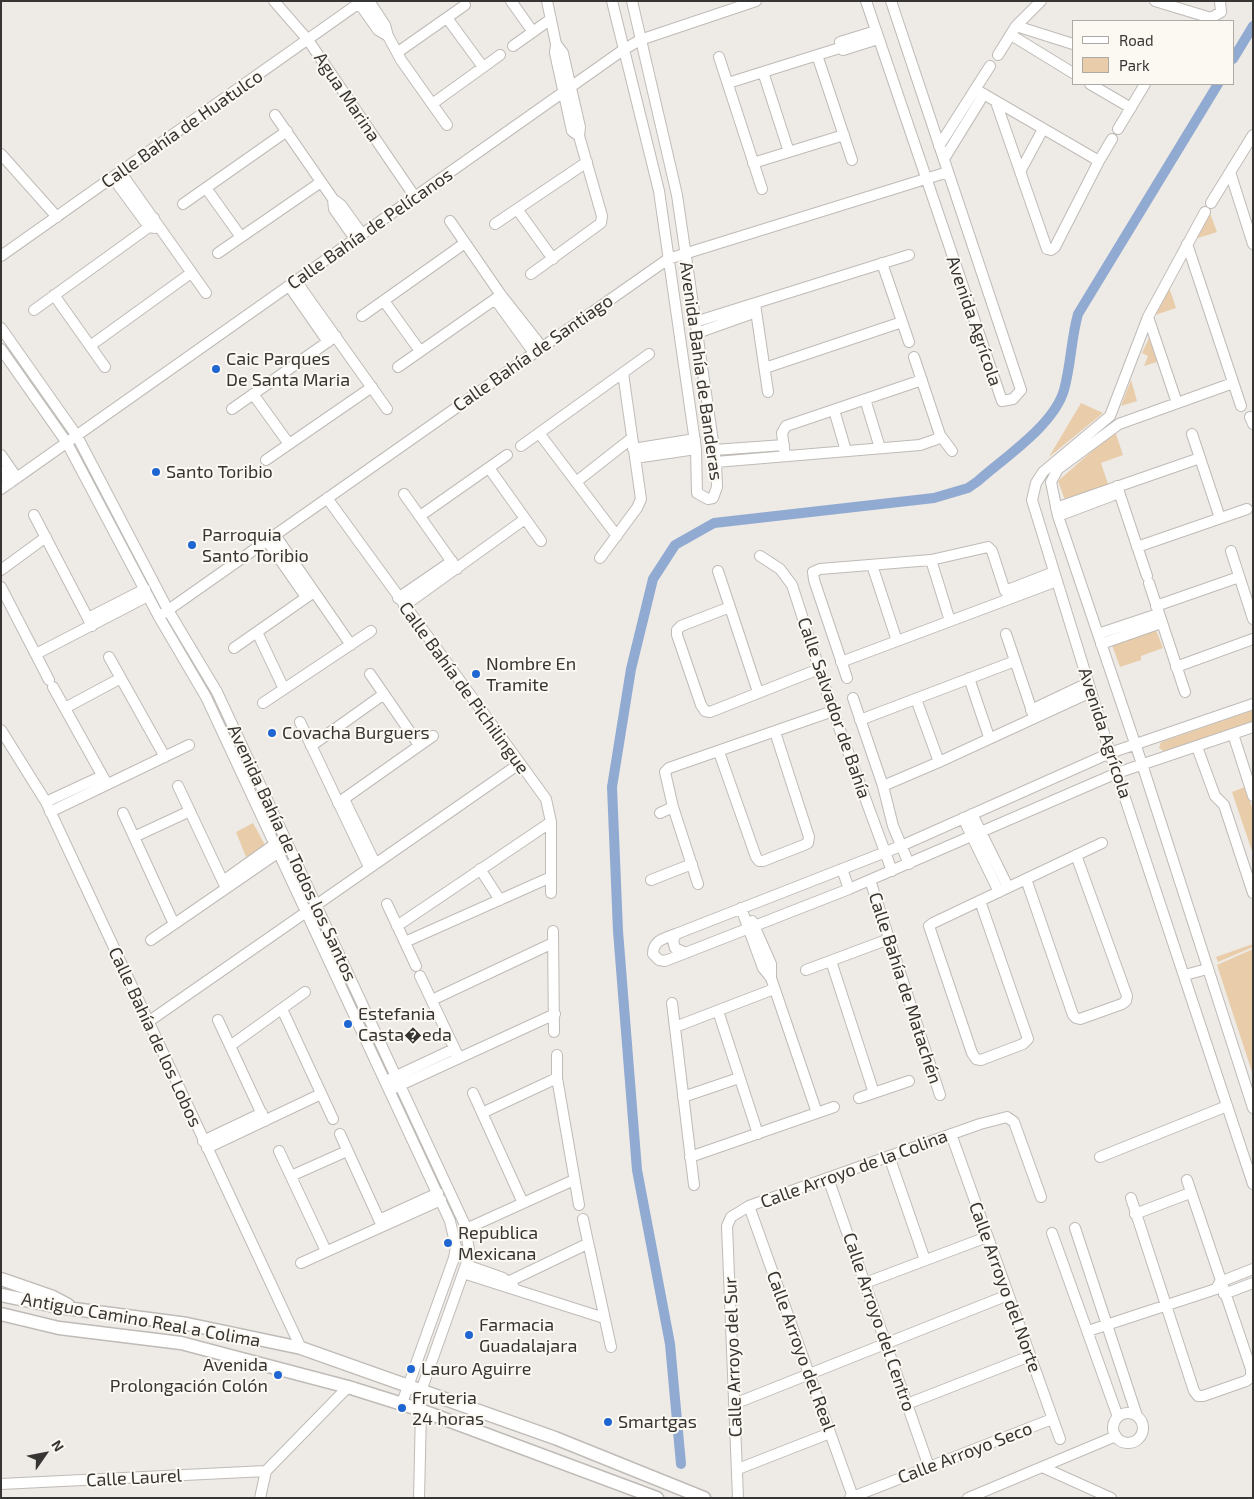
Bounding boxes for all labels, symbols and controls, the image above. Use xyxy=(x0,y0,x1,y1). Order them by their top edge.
legend xyxy=(1072,20,1234,85)
text: Road xyxy=(1119,31,1154,49)
street label: Agua Marina xyxy=(309,48,385,146)
text: Park xyxy=(1119,56,1150,74)
street label: Calle Bahía de Huatulco xyxy=(97,65,267,193)
street label: Calle Bahía de Pelícanos xyxy=(283,164,457,294)
street label: Avenida Agrícola xyxy=(942,253,1006,389)
street label: Avenida Bahía de Banderas xyxy=(675,260,727,482)
street label: Calle Bahía de Santiago xyxy=(449,290,617,416)
place label: Caic Parques De Santa Maria xyxy=(226,348,350,390)
marker: Caic Parques De Santa Maria xyxy=(210,363,222,375)
place label: Santo Toribio xyxy=(166,461,273,483)
marker: Santo Toribio xyxy=(150,466,162,478)
place label: Parroquia Santo Toribio xyxy=(202,524,309,566)
marker: Parroquia Santo Toribio xyxy=(186,539,198,551)
street label: Calle Bahía de Pichilingue xyxy=(394,598,534,778)
street label: Calle Salvador de Bahía xyxy=(793,614,875,802)
place label: Nombre En Tramite xyxy=(486,653,576,696)
street label: Avenida Agrícola xyxy=(1074,665,1136,801)
marker: Nombre En Tramite xyxy=(470,668,482,680)
street label: Avenida Bahía de Todos los Santos xyxy=(223,721,361,985)
place label: Covacha Burguers xyxy=(282,722,430,744)
marker: Covacha Burguers xyxy=(266,727,278,739)
street label: Calle Bahía de Matachén xyxy=(864,889,946,1087)
street label: Calle Bahía de los Lobos xyxy=(104,944,206,1130)
place label: Estefania Casta�eda xyxy=(358,1003,452,1046)
marker: Estefania Casta�eda xyxy=(342,1018,354,1030)
street label: Calle Arroyo de la Colina xyxy=(757,1125,951,1213)
street label: Calle Arroyo del Norte xyxy=(964,1199,1046,1375)
place label: Republica Mexicana xyxy=(458,1222,538,1264)
street label: Calle Arroyo del Centro xyxy=(838,1230,920,1414)
marker: Republica Mexicana xyxy=(442,1237,454,1249)
street label: Calle Arroyo del Real xyxy=(762,1268,840,1434)
street label: Calle Arroyo del Sur xyxy=(719,1276,747,1438)
street label: Antiguo Camino Real a Colima xyxy=(20,1288,262,1352)
place label: Farmacia Guadalajara xyxy=(479,1314,577,1356)
marker: Farmacia Guadalajara xyxy=(463,1329,475,1341)
place label: Avenida Prolongación Colón xyxy=(110,1354,268,1396)
place label: Lauro Aguirre xyxy=(421,1358,531,1380)
marker: Lauro Aguirre xyxy=(405,1363,417,1375)
marker: Avenida Prolongación Colón xyxy=(272,1369,284,1381)
place label: Fruteria 24 horas xyxy=(412,1387,484,1430)
marker: Fruteria 24 horas xyxy=(396,1402,408,1414)
place label: Smartgas xyxy=(618,1411,697,1433)
marker: Smartgas xyxy=(602,1416,614,1428)
street label: Calle Arroyo Seco xyxy=(895,1417,1035,1489)
north arrow xyxy=(20,1429,70,1479)
text: N xyxy=(48,1437,68,1454)
street label: Calle Laurel xyxy=(86,1465,182,1491)

